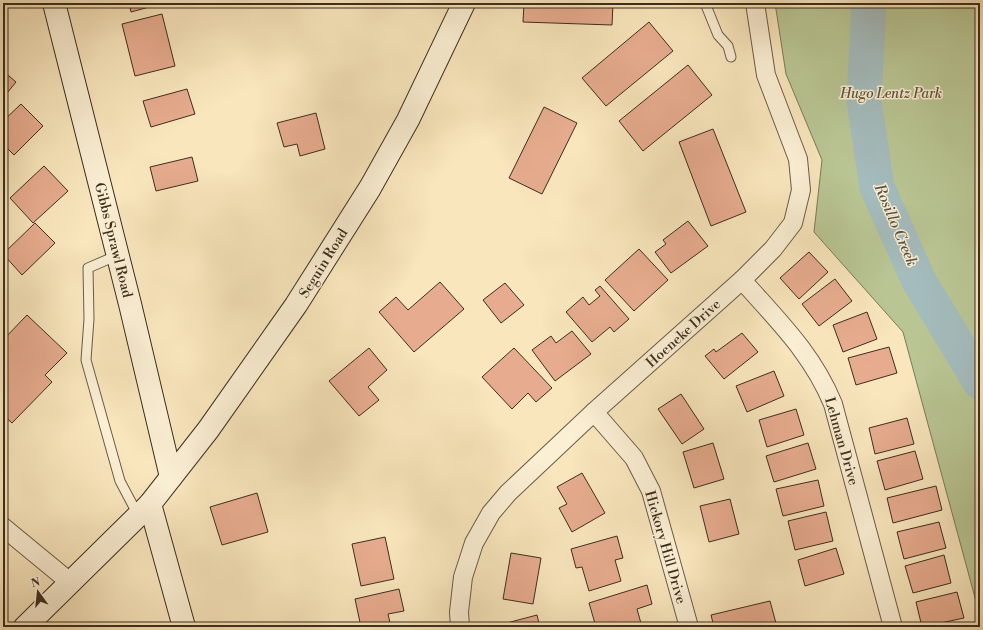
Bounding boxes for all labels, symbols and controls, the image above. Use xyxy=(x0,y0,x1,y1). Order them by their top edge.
park label: Hugo Lentz Park xyxy=(839,85,942,103)
water label: Rosillo Creek xyxy=(869,180,921,269)
street label: Gibbs Sprawl Road xyxy=(90,181,136,300)
street label: Seguin Road xyxy=(295,225,352,302)
street label: Hoeneke Drive xyxy=(643,295,725,372)
street label: Lehman Drive xyxy=(820,395,862,487)
street label: Hickory Hill Drive xyxy=(640,489,690,606)
north arrow xyxy=(18,572,58,612)
text: N xyxy=(30,575,42,591)

